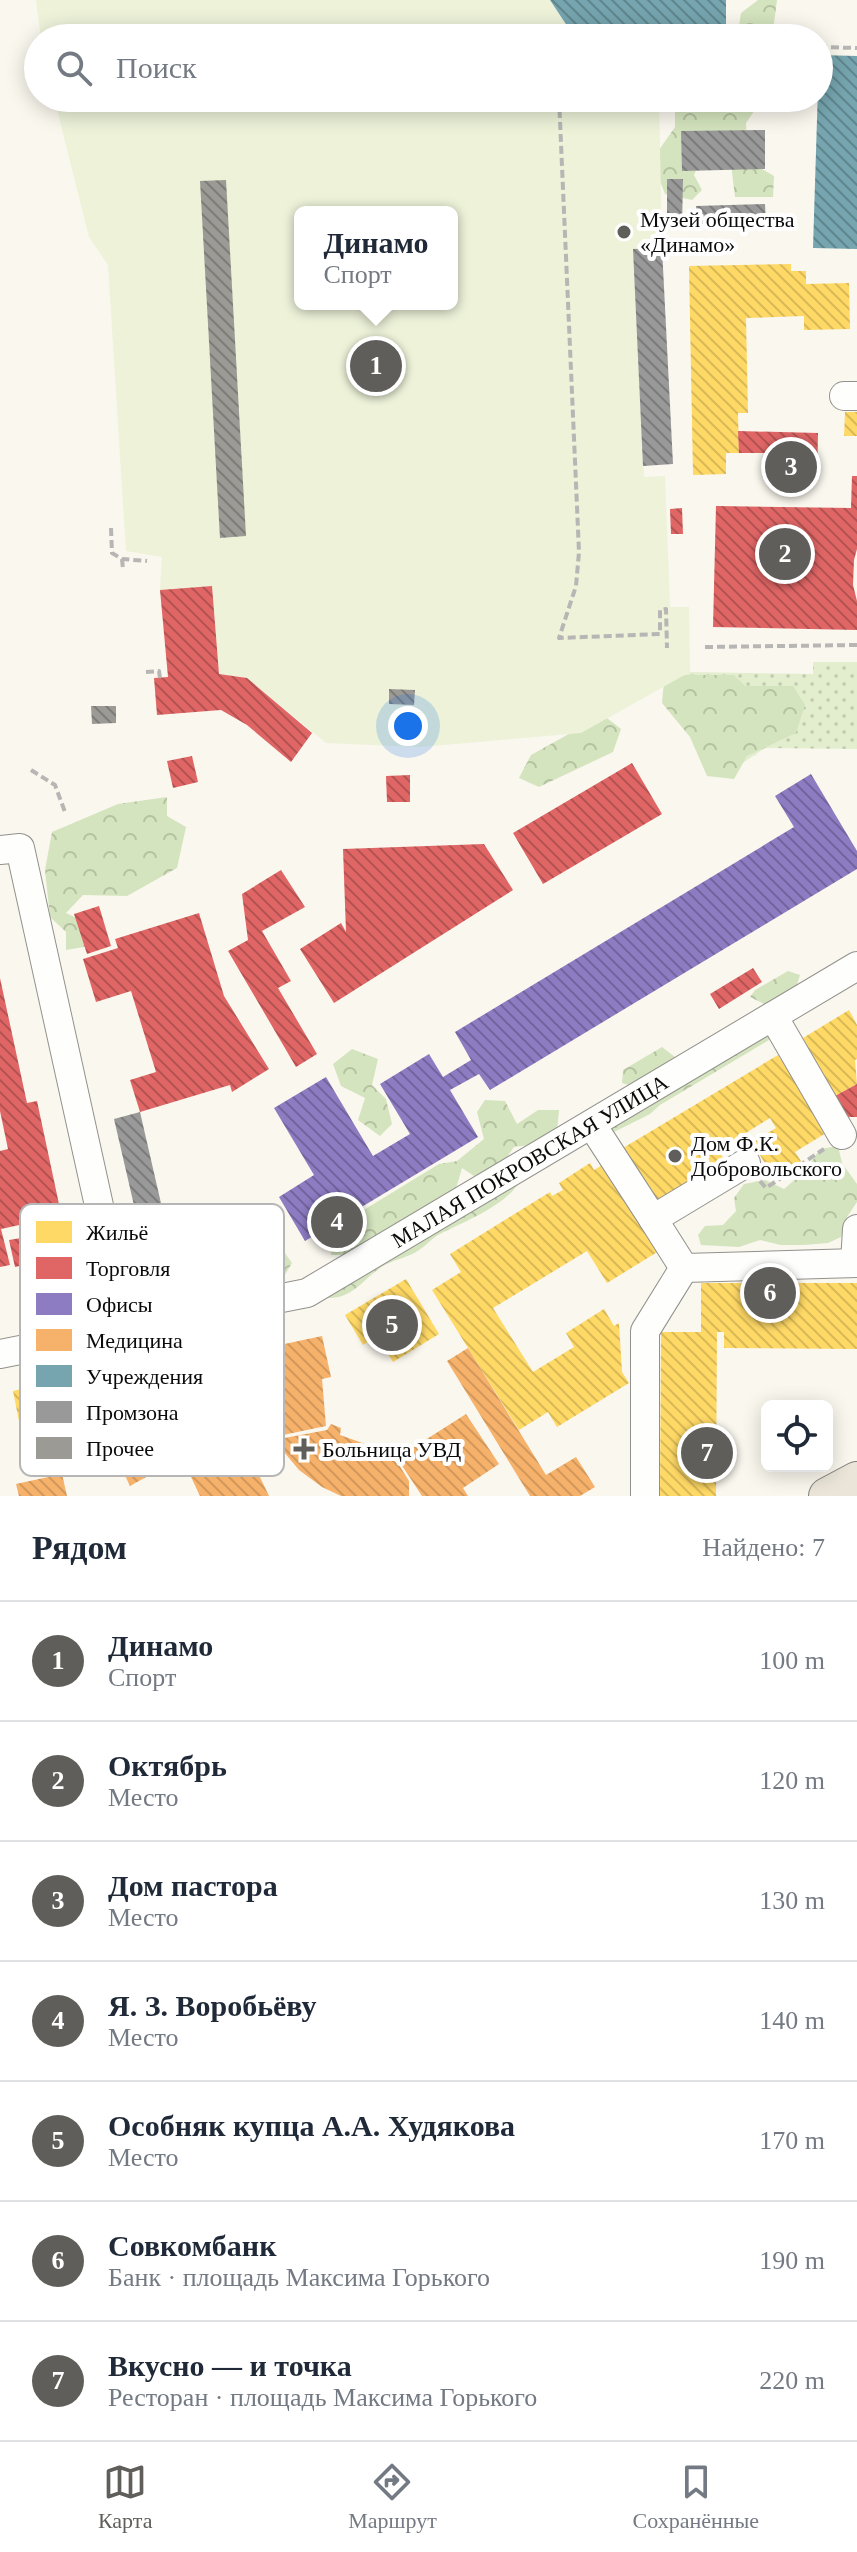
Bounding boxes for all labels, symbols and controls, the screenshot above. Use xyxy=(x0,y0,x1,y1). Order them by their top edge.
search box xyxy=(24,24,833,112)
icon: search xyxy=(52,46,96,90)
text: Поиск xyxy=(116,51,197,84)
popup xyxy=(294,206,458,310)
place label: Музей общества «Динамо» xyxy=(640,207,795,257)
marker: Музей общества «Динамо» xyxy=(615,223,633,241)
text: Динамо xyxy=(323,226,429,259)
text: Спорт xyxy=(323,260,392,289)
pin: 1 xyxy=(350,336,402,396)
pin: 3 xyxy=(765,437,817,497)
pin: 2 xyxy=(759,524,811,584)
your location xyxy=(388,706,428,746)
street label: МАЛАЯ ПОКРОВСКАЯ УЛИЦА xyxy=(387,1069,672,1252)
place label: Дом Ф.К. Добровольского xyxy=(691,1131,842,1181)
marker: Дом Ф.К. Добровольского xyxy=(666,1147,684,1165)
pin: 4 xyxy=(311,1192,363,1252)
legend xyxy=(20,1204,284,1476)
text: Жильё xyxy=(86,1220,148,1245)
text: Торговля xyxy=(86,1256,170,1281)
pin: 6 xyxy=(744,1263,796,1323)
text: Офисы xyxy=(86,1292,153,1317)
pin: 5 xyxy=(366,1295,418,1355)
text: Медицина xyxy=(86,1328,183,1353)
text: Учреждения xyxy=(86,1364,203,1389)
text: Промзона xyxy=(86,1400,179,1425)
map controls xyxy=(761,1400,833,1472)
button: locate xyxy=(761,1400,833,1472)
pin: 7 xyxy=(681,1423,733,1483)
text: Прочее xyxy=(86,1436,154,1461)
place label: Больница УВД xyxy=(322,1437,461,1462)
marker: Больница УВД xyxy=(293,1438,315,1460)
text: Рядом xyxy=(32,1529,127,1566)
text: Найдено: 7 xyxy=(702,1533,825,1562)
text: Динамо xyxy=(108,1629,213,1662)
text: 1 xyxy=(52,1646,65,1675)
text: 100 m xyxy=(759,1646,825,1675)
text: Спорт xyxy=(108,1663,176,1692)
text: Октябрь xyxy=(108,1749,227,1782)
text: 2 xyxy=(52,1766,65,1795)
text: 120 m xyxy=(759,1766,825,1795)
text: Место xyxy=(108,1783,179,1812)
text: Дом пастора xyxy=(108,1869,278,1902)
text: 3 xyxy=(52,1886,65,1915)
text: 130 m xyxy=(759,1886,825,1915)
text: Место xyxy=(108,1903,179,1932)
text: Я. З. Воробьёву xyxy=(108,1989,317,2022)
text: 4 xyxy=(52,2006,65,2035)
text: 140 m xyxy=(759,2006,825,2035)
text: Место xyxy=(108,2023,179,2052)
text: Особняк купца А.А. Худякова xyxy=(108,2109,515,2142)
text: 5 xyxy=(52,2126,65,2155)
text: 170 m xyxy=(759,2126,825,2155)
text: Место xyxy=(108,2143,179,2172)
text: Совкомбанк xyxy=(108,2229,276,2262)
text: 6 xyxy=(52,2246,65,2275)
text: 190 m xyxy=(759,2246,825,2275)
text: Банк · площадь Максима Горького xyxy=(108,2263,490,2292)
text: Вкусно — и точка xyxy=(108,2349,352,2382)
text: 7 xyxy=(52,2366,65,2395)
text: 220 m xyxy=(759,2366,825,2395)
text: Ресторан · площадь Максима Горького xyxy=(108,2383,537,2412)
tab: Карта xyxy=(98,2460,152,2534)
tab: Маршрут xyxy=(348,2460,437,2534)
tab: Сохранённые xyxy=(633,2460,759,2534)

